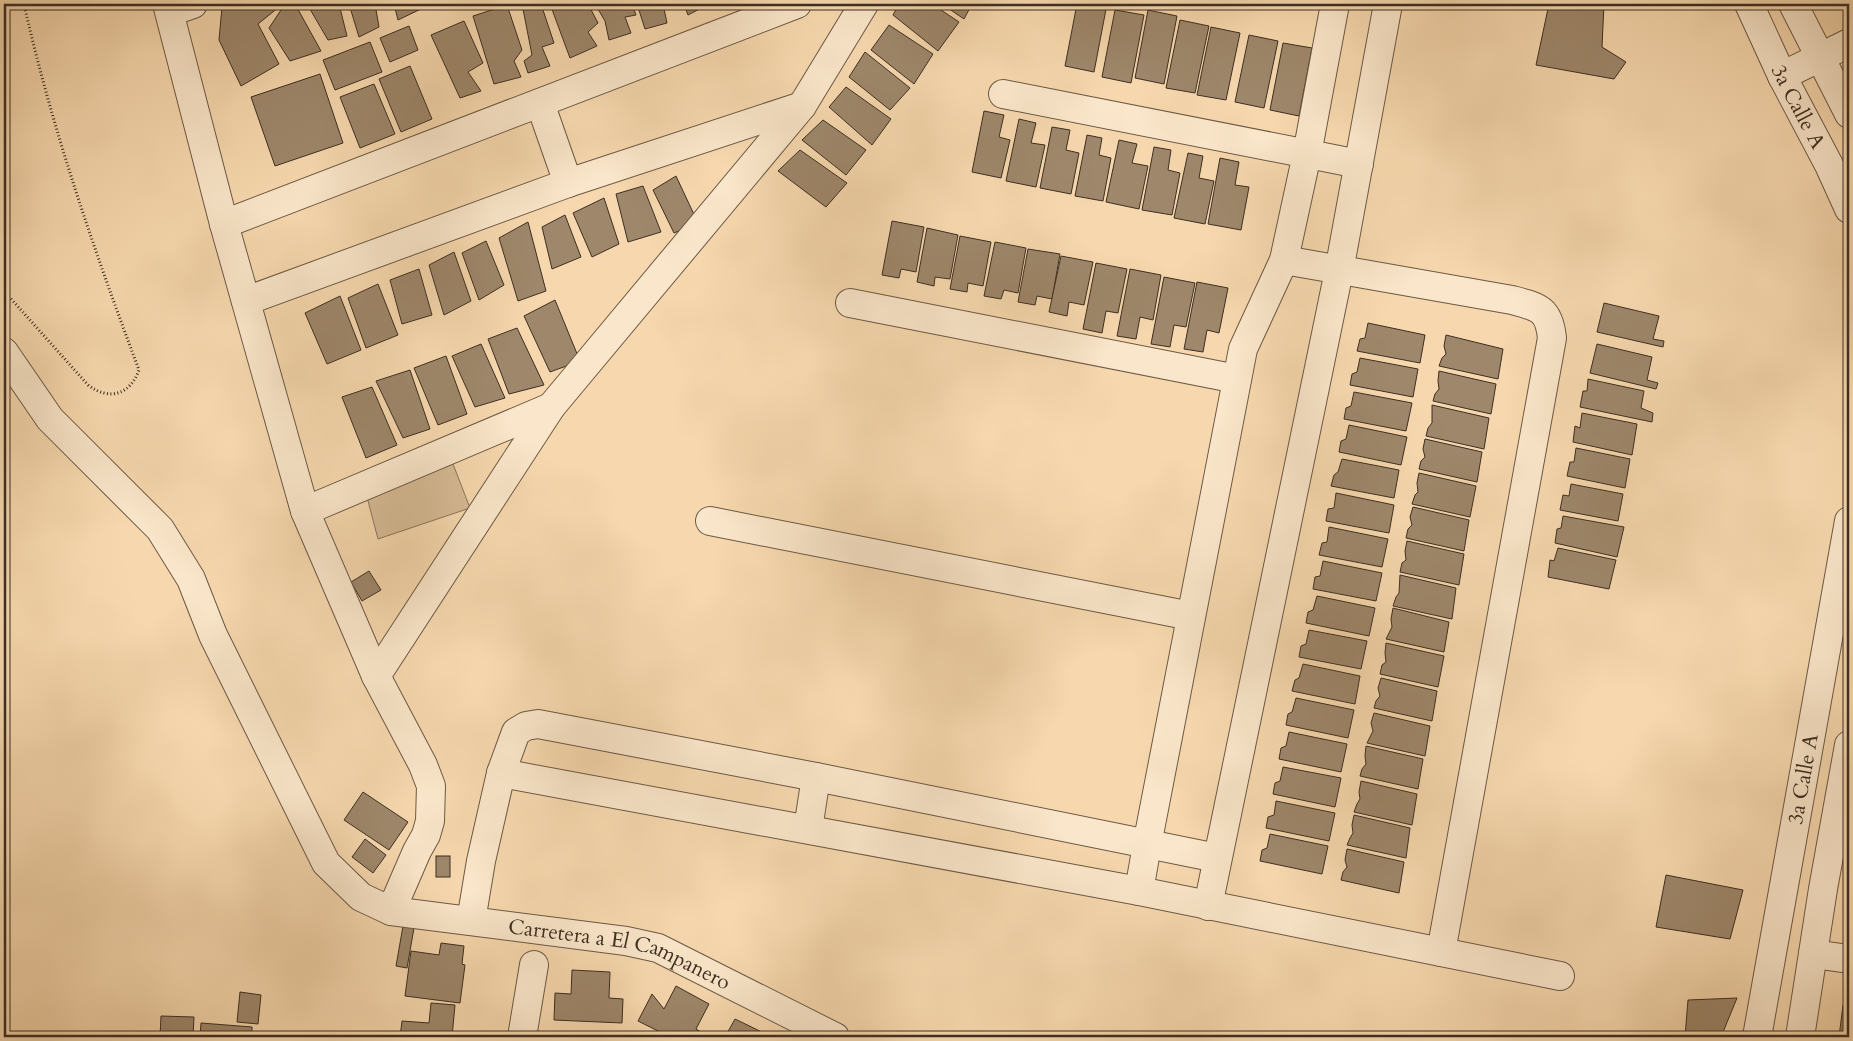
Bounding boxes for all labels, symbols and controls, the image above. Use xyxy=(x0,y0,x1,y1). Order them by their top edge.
street label: 3a Calle A xyxy=(1764,60,1832,154)
street label: 3a Calle A xyxy=(1781,732,1826,827)
street label: Carretera a El Campanero xyxy=(506,912,735,997)

